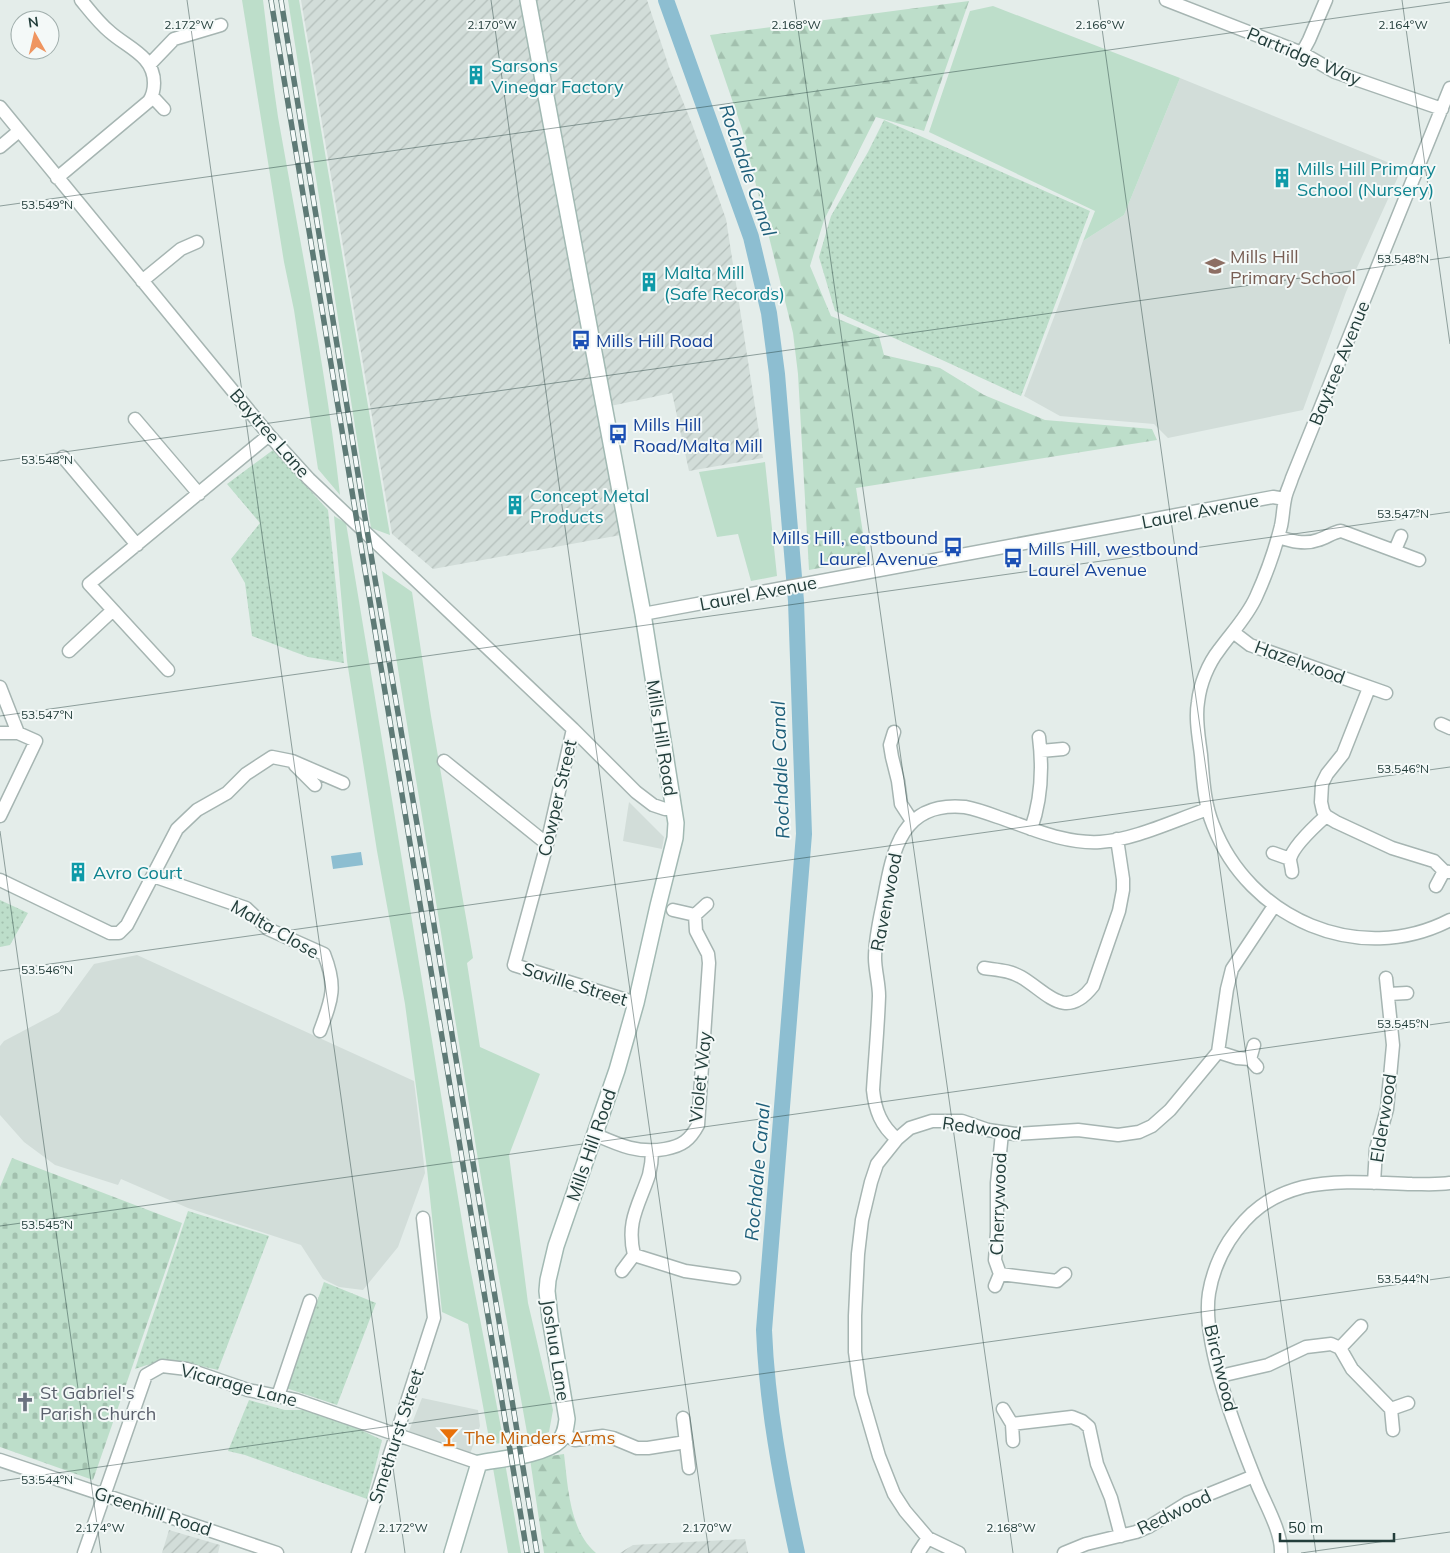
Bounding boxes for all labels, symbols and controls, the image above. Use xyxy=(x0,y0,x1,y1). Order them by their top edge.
north arrow xyxy=(10,10,60,60)
text: N xyxy=(27,12,40,32)
text: 2.172°W xyxy=(164,17,214,32)
text: 2.170°W xyxy=(467,17,517,32)
text: 2.168°W xyxy=(771,17,821,32)
text: 2.166°W xyxy=(1075,17,1125,32)
text: 2.164°W xyxy=(1378,17,1428,32)
street label: Partridge Way xyxy=(1244,22,1365,91)
place label: Sarsons Vinegar Factory xyxy=(491,54,624,98)
building icon: Sarsons Vinegar Factory xyxy=(465,64,487,86)
water label: Rochdale Canal xyxy=(714,101,782,240)
place label: Mills Hill Primary School (Nursery) xyxy=(1297,157,1436,201)
building icon: Mills Hill Primary School (Nursery) xyxy=(1271,167,1293,189)
text: 53.549°N xyxy=(21,197,73,212)
place label: Mills Hill Primary School xyxy=(1230,245,1356,289)
text: 53.548°N xyxy=(1377,251,1429,266)
school or university icon: Mills Hill Primary School xyxy=(1204,255,1226,277)
place label: Malta Mill (Safe Records) xyxy=(664,261,785,305)
building icon: Malta Mill (Safe Records) xyxy=(638,271,660,293)
street label: Baytree Avenue xyxy=(1304,297,1374,429)
bus stop icon: Mills Hill Road xyxy=(570,329,592,351)
place label: Mills Hill Road xyxy=(596,329,713,352)
street label: Baytree Lane xyxy=(225,384,315,482)
place label: Mills Hill Road/Malta Mill xyxy=(633,413,763,457)
bus stop icon: Mills Hill Road/Malta Mill xyxy=(607,423,629,445)
text: 53.548°N xyxy=(21,452,73,467)
place label: Concept Metal Products xyxy=(530,484,649,528)
street label: Laurel Avenue xyxy=(1139,488,1261,534)
building icon: Concept Metal Products xyxy=(504,494,526,516)
text: 53.547°N xyxy=(1377,506,1429,521)
place label: Mills Hill, eastbound Laurel Avenue xyxy=(772,526,938,570)
bus stop icon: Mills Hill, eastbound Laurel Avenue xyxy=(942,536,964,558)
place label: Mills Hill, westbound Laurel Avenue xyxy=(1028,537,1199,581)
bus stop icon: Mills Hill, westbound Laurel Avenue xyxy=(1002,547,1024,569)
street label: Laurel Avenue xyxy=(697,570,819,616)
street label: Hazelwood xyxy=(1252,635,1348,689)
street label: Mills Hill Road xyxy=(641,678,683,798)
water label: Rochdale Canal xyxy=(766,700,794,839)
text: 53.547°N xyxy=(21,707,73,722)
street label: Cowper Street xyxy=(532,737,582,859)
text: 53.546°N xyxy=(1377,761,1429,776)
street label: Ravenwood xyxy=(865,851,907,953)
building icon: Avro Court xyxy=(67,861,89,883)
place label: Avro Court xyxy=(93,861,182,884)
street label: Malta Close xyxy=(227,895,323,963)
street label: Saville Street xyxy=(520,957,630,1011)
text: 53.546°N xyxy=(21,962,73,977)
text: 53.545°N xyxy=(1377,1016,1429,1031)
street label: Violet Way xyxy=(684,1030,716,1124)
street label: Elderwood xyxy=(1365,1072,1401,1164)
street label: Mills Hill Road xyxy=(561,1086,621,1204)
water label: Rochdale Canal xyxy=(739,1102,775,1242)
street label: Redwood xyxy=(941,1111,1023,1145)
street label: Cherrywood xyxy=(985,1152,1011,1256)
text: 53.545°N xyxy=(21,1217,73,1232)
text: 53.544°N xyxy=(1377,1271,1429,1286)
street label: Joshua Lane xyxy=(537,1298,575,1402)
street label: Birchwood xyxy=(1199,1322,1243,1414)
street label: Vicarage Lane xyxy=(178,1358,300,1412)
street label: Smethurst Street xyxy=(363,1366,429,1506)
place label: St Gabriel's Parish Church xyxy=(40,1381,156,1425)
church icon: St Gabriel's Parish Church xyxy=(14,1391,36,1413)
bar icon: The Minders Arms xyxy=(438,1426,460,1448)
place label: The Minders Arms xyxy=(464,1426,615,1449)
text: 53.544°N xyxy=(21,1472,73,1487)
street label: Greenhill Road xyxy=(91,1481,215,1541)
street label: Redwood xyxy=(1133,1484,1215,1540)
scale bar xyxy=(1280,1510,1394,1542)
text: 50 m xyxy=(1288,1518,1323,1537)
text: 2.174°W xyxy=(75,1520,125,1535)
text: 2.172°W xyxy=(378,1520,428,1535)
text: 2.170°W xyxy=(682,1520,732,1535)
text: 2.168°W xyxy=(986,1520,1036,1535)

